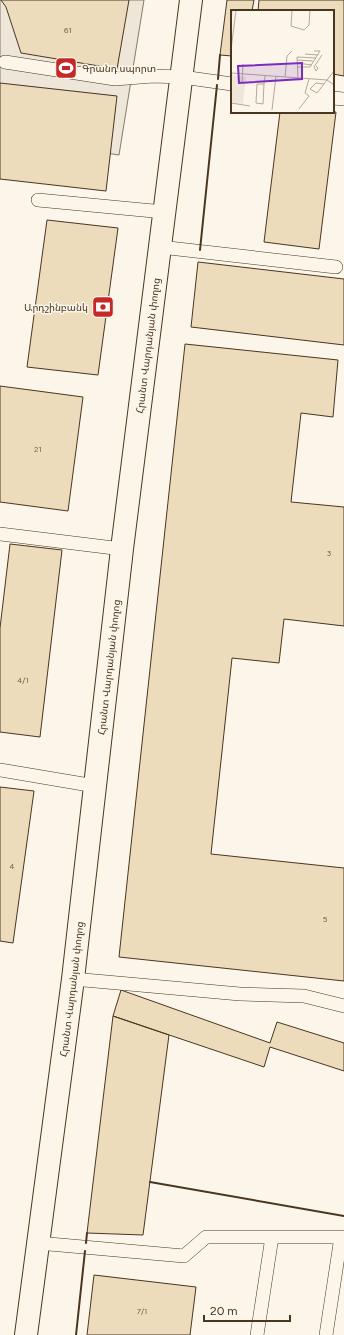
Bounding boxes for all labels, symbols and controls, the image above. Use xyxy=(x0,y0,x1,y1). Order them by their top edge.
inset map xyxy=(231,10,334,113)
house number: 61 xyxy=(64,25,72,35)
sports icon: Գրանդ սպորտ xyxy=(53,55,79,81)
place label: Գրանդ սպորտ xyxy=(82,62,156,75)
street label: Հրանտ Վարդանյան փողոց xyxy=(133,277,163,414)
bank icon: Արդշինբանկ xyxy=(90,294,116,320)
place label: Արդշինբանկ xyxy=(24,301,88,314)
house number: 21 xyxy=(34,444,42,454)
house number: 3 xyxy=(327,548,331,558)
street label: Հրանտ Վարդանյան փողոց xyxy=(95,599,123,736)
house number: 4/1 xyxy=(17,675,29,685)
house number: 4 xyxy=(10,861,15,871)
house number: 5 xyxy=(323,914,328,924)
street label: Հրանտ Վարդանյան փողոց xyxy=(57,921,87,1058)
scale bar xyxy=(204,1297,290,1323)
text: 20 m xyxy=(210,1304,238,1318)
house number: 7/1 xyxy=(137,1306,147,1316)

